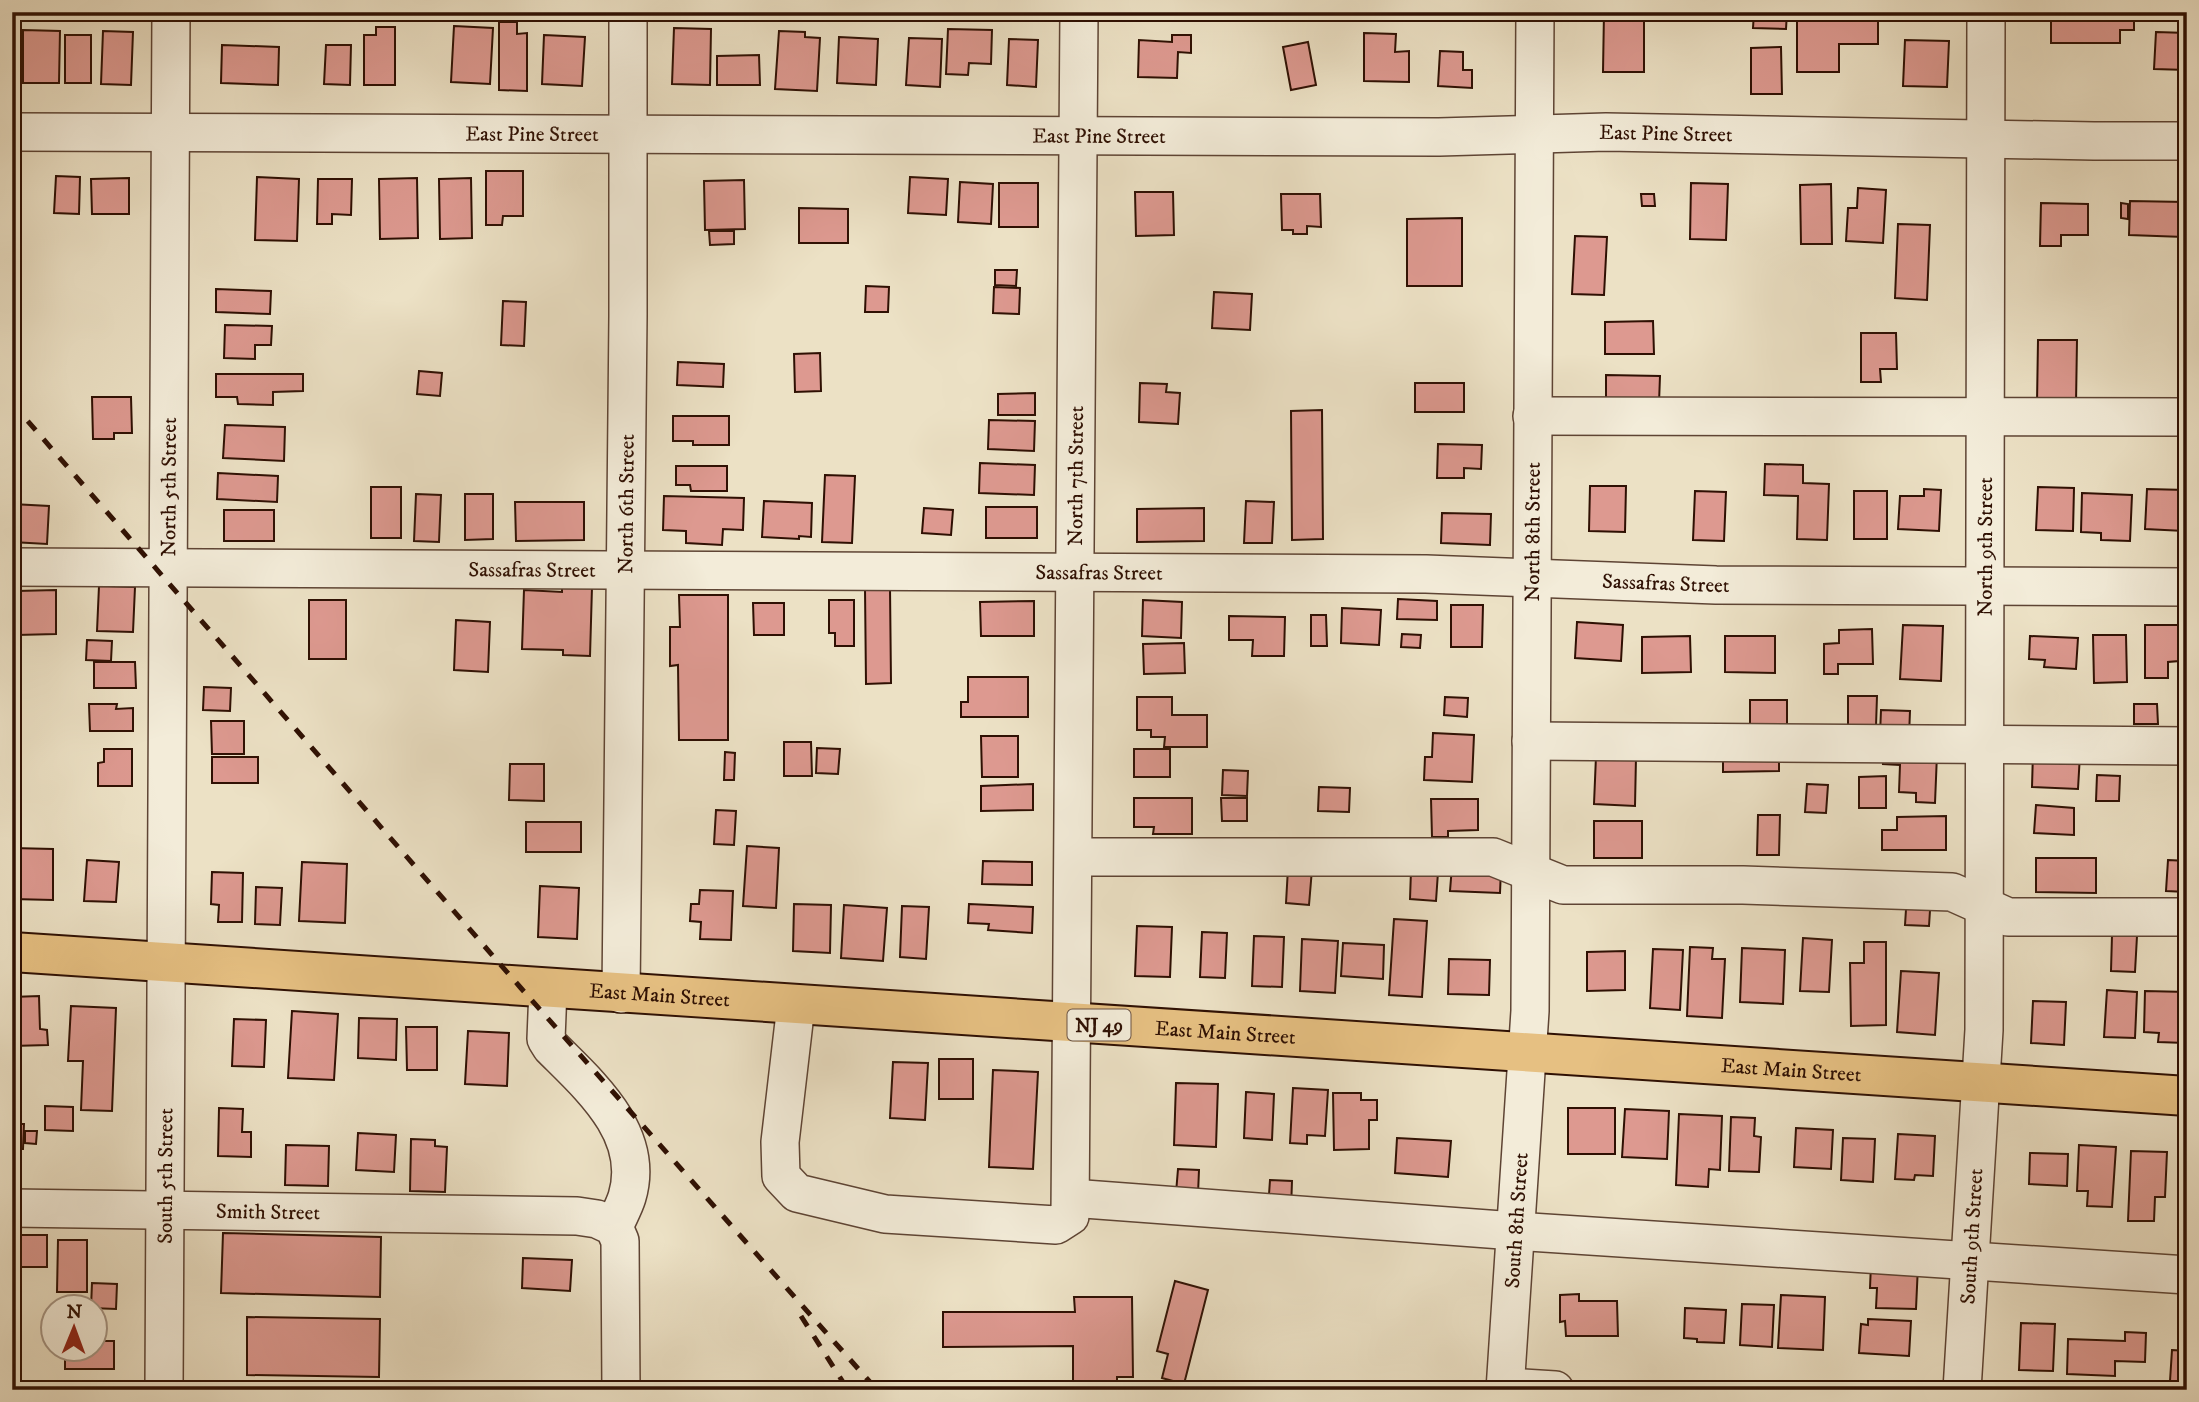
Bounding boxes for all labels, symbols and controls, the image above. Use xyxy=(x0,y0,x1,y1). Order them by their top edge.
street label: East Pine Street xyxy=(1599,120,1733,148)
street label: East Pine Street xyxy=(465,122,599,148)
street label: East Pine Street xyxy=(1032,124,1166,150)
street label: North 7th Street xyxy=(1063,405,1090,546)
street label: North 5th Street xyxy=(156,417,183,557)
street label: North 6th Street xyxy=(613,434,641,574)
street label: North 8th Street xyxy=(1520,462,1547,602)
street label: North 9th Street xyxy=(1973,477,1999,616)
street label: Sassafras Street xyxy=(468,557,596,584)
street label: Sassafras Street xyxy=(1035,560,1163,587)
street label: Sassafras Street xyxy=(1602,569,1730,599)
street label: East Main Street xyxy=(588,978,731,1014)
road number: NJ 49 xyxy=(1068,1009,1130,1040)
street label: East Main Street xyxy=(1154,1016,1297,1051)
street label: East Main Street xyxy=(1720,1053,1862,1088)
street label: South 5th Street xyxy=(153,1108,179,1244)
street label: South 8th Street xyxy=(1500,1151,1535,1289)
street label: South 9th Street xyxy=(1955,1167,1990,1305)
street label: Smith Street xyxy=(216,1199,320,1226)
north arrow xyxy=(38,1294,108,1364)
text: N xyxy=(66,1301,83,1324)

